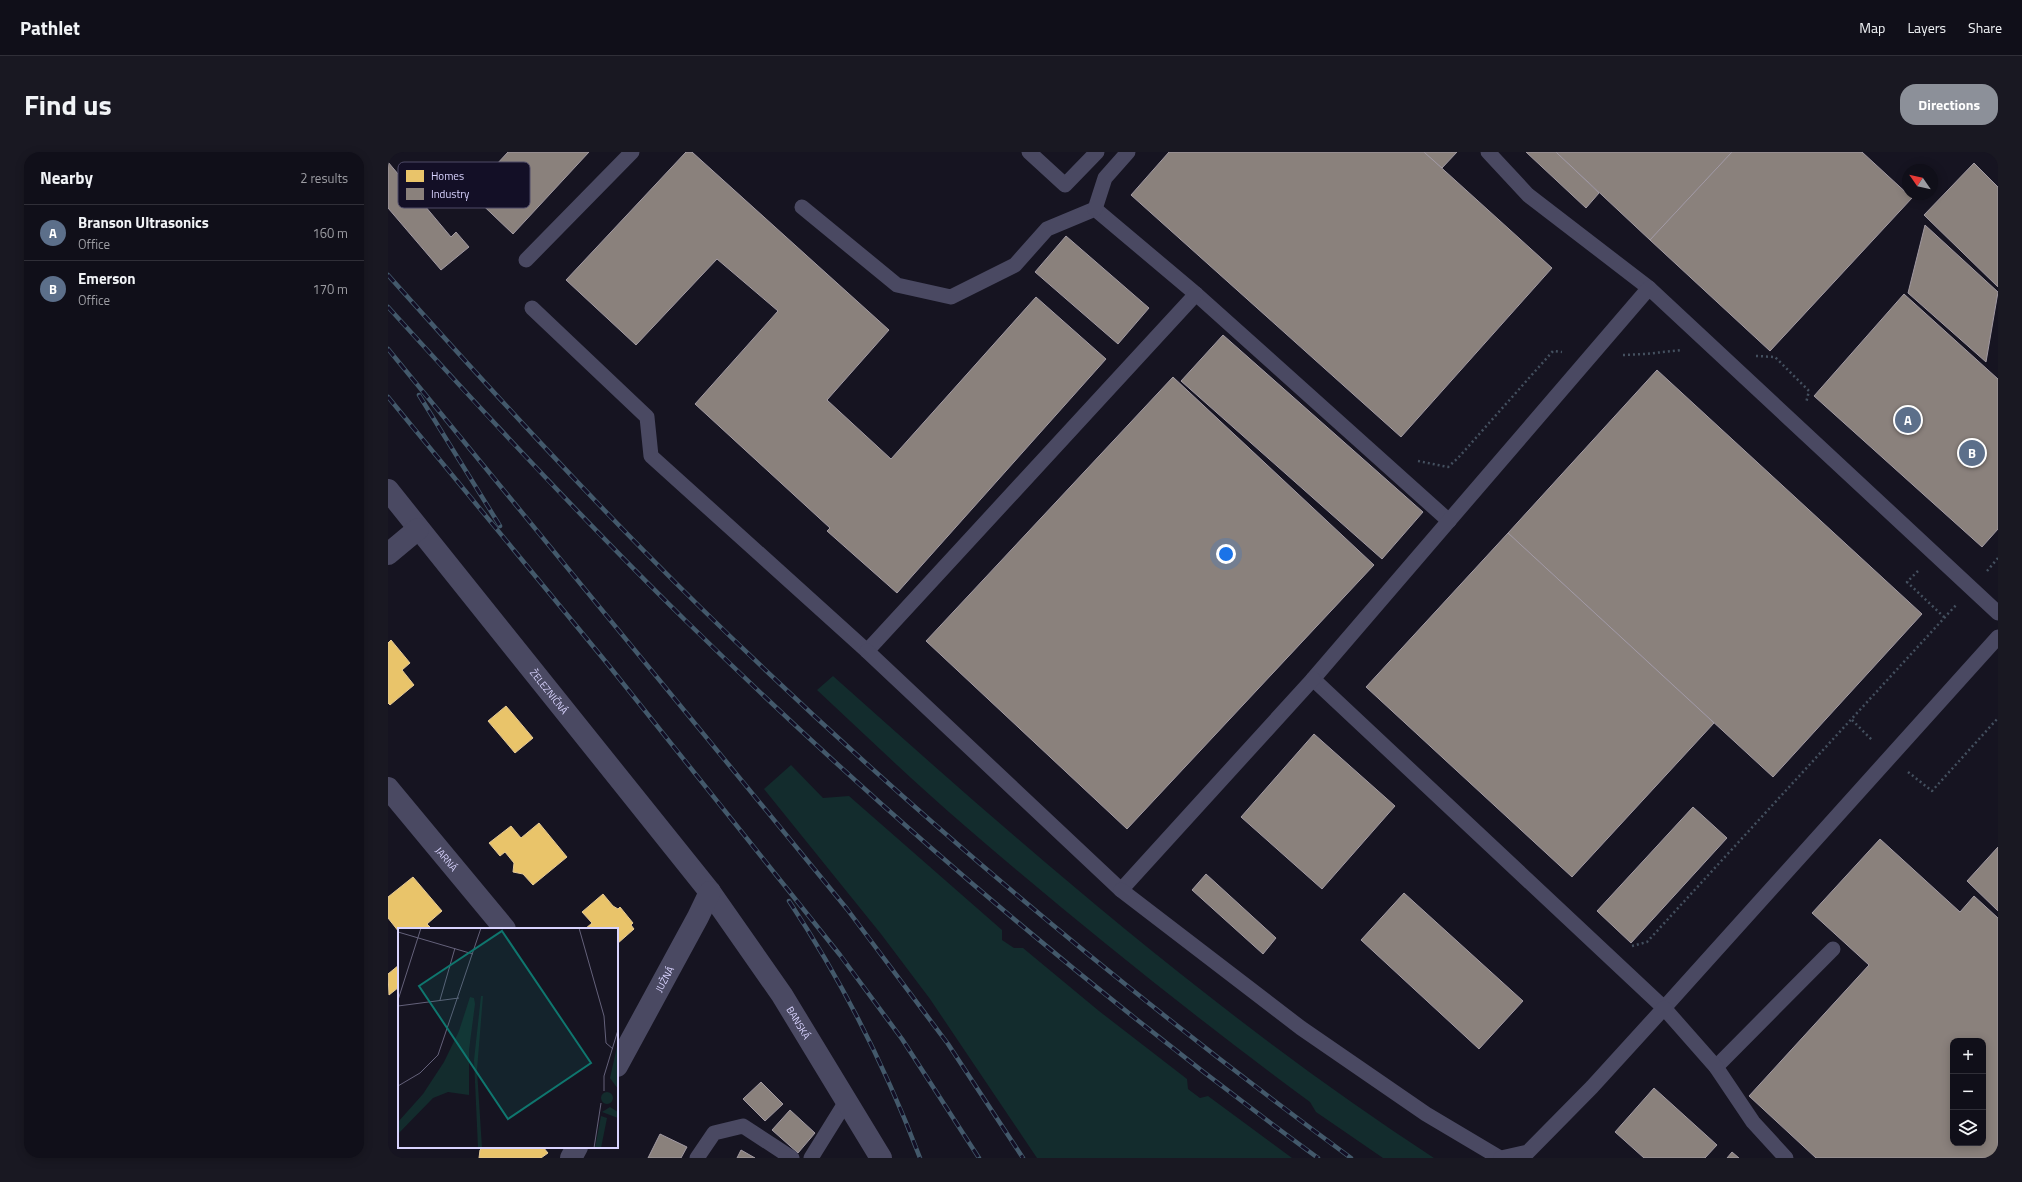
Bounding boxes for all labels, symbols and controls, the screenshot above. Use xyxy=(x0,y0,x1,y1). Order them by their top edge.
text: Pathlet xyxy=(20,13,80,42)
text: Map xyxy=(1859,17,1885,38)
text: Layers xyxy=(1907,17,1946,38)
text: Share xyxy=(1968,17,2002,38)
text: Find us xyxy=(24,83,112,126)
button: Directions xyxy=(1900,84,1998,125)
legend xyxy=(398,162,530,208)
north arrow xyxy=(1902,164,1938,200)
text: Nearby xyxy=(40,165,93,191)
text: 2 results xyxy=(300,168,348,188)
text: Homes xyxy=(431,168,464,184)
text: Industry xyxy=(431,186,470,202)
text: Branson Ultrasonics xyxy=(78,211,209,234)
text: A xyxy=(49,223,57,243)
text: 160 m xyxy=(312,223,348,243)
text: Office xyxy=(78,234,110,254)
text: Emerson xyxy=(78,267,135,290)
text: B xyxy=(49,279,57,299)
text: 170 m xyxy=(312,279,348,299)
text: Office xyxy=(78,290,110,310)
pin: A xyxy=(1895,405,1921,435)
pin: B xyxy=(1959,438,1985,468)
your location xyxy=(1216,544,1236,564)
street label: ŽELEZNIČNÁ xyxy=(527,666,572,717)
street label: JARNÁ xyxy=(432,843,461,874)
inset map xyxy=(398,928,618,1148)
street label: JUŽNÁ xyxy=(651,963,677,995)
street label: BANSKÁ xyxy=(783,1003,814,1042)
map controls xyxy=(1950,1038,1986,1146)
button: + xyxy=(1950,1038,1986,1074)
button: − xyxy=(1950,1074,1986,1110)
button: layers xyxy=(1950,1110,1986,1146)

